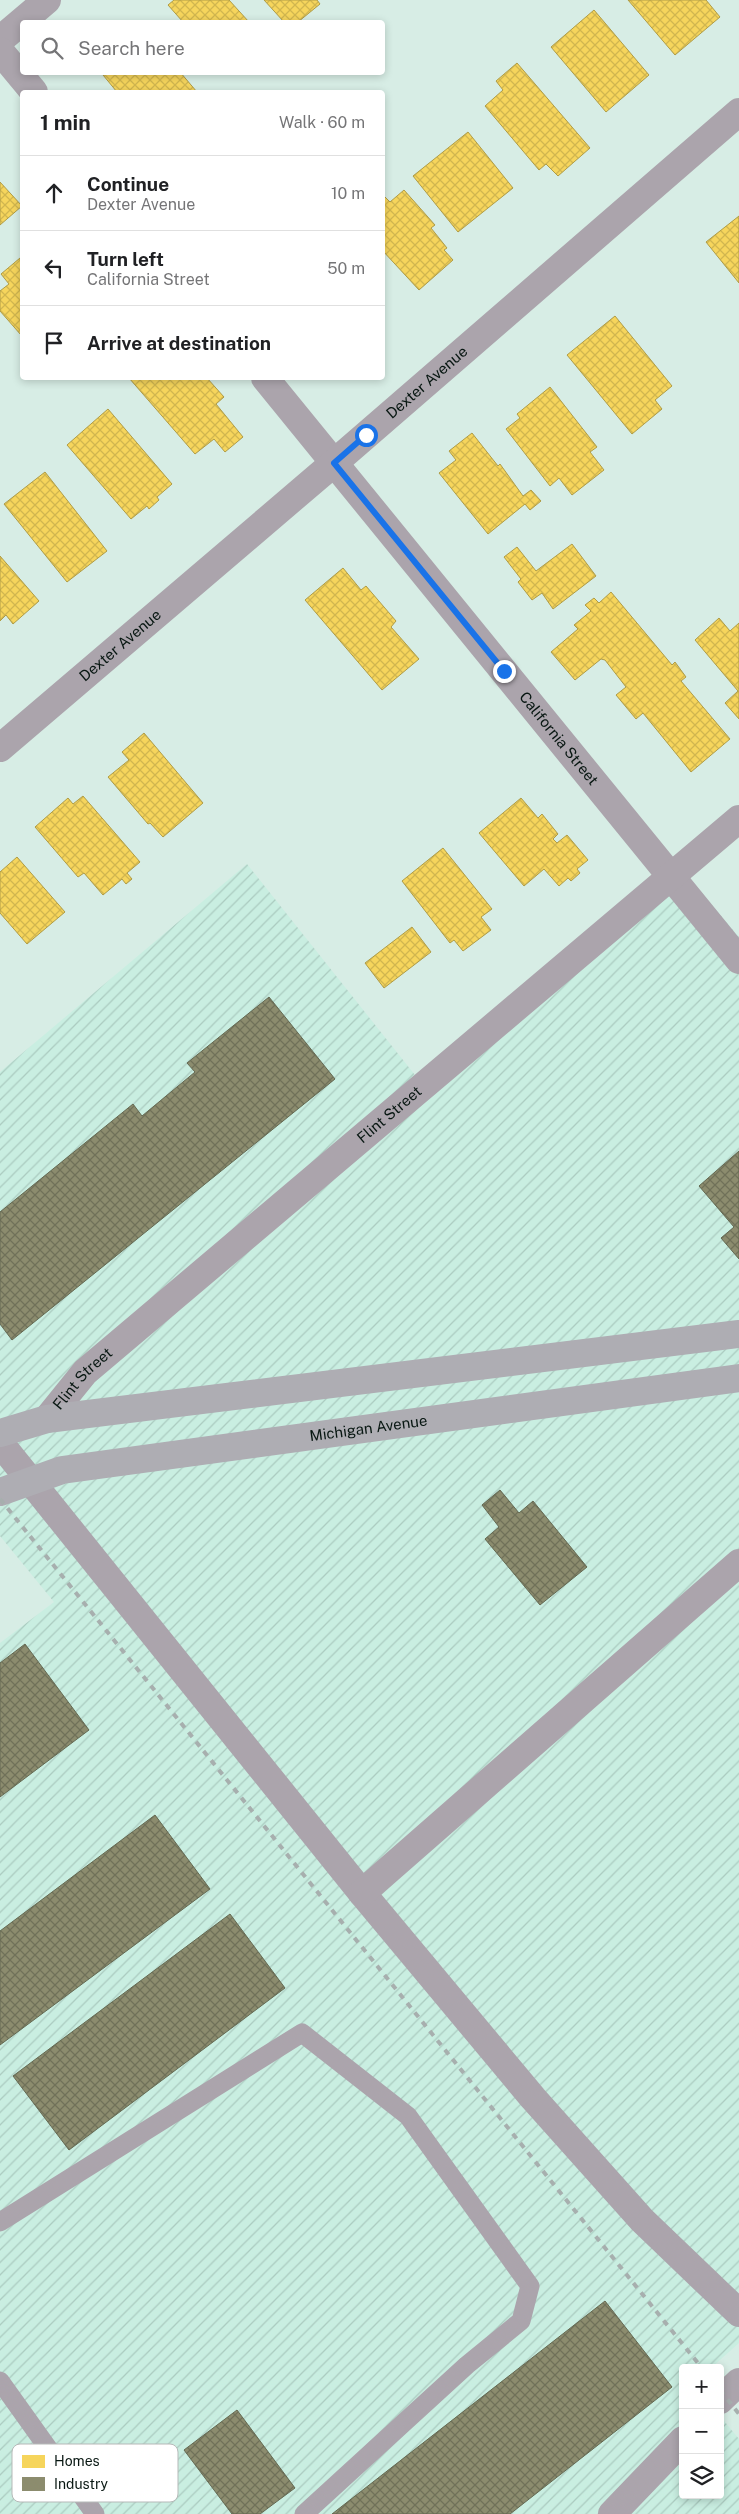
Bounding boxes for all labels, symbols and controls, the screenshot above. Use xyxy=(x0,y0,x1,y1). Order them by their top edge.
search box xyxy=(20,20,385,75)
icon: search xyxy=(38,34,66,62)
text: Search here xyxy=(78,37,185,59)
text: 1 min xyxy=(40,110,91,135)
text: Walk · 60 m xyxy=(279,113,365,132)
text: Continue xyxy=(87,173,169,195)
icon: ahead xyxy=(40,179,68,207)
text: 10 m xyxy=(331,184,365,203)
text: Dexter Avenue xyxy=(87,195,195,214)
text: Turn left xyxy=(87,248,164,270)
icon: left xyxy=(40,254,68,282)
text: 50 m xyxy=(327,259,365,278)
text: California Street xyxy=(87,270,210,289)
icon: arrive xyxy=(40,329,68,357)
text: Arrive at destination xyxy=(87,332,271,354)
street label: Dexter Avenue xyxy=(383,342,471,422)
route start xyxy=(355,424,378,447)
street label: Dexter Avenue xyxy=(76,606,164,685)
route end xyxy=(493,660,516,683)
street label: California Street xyxy=(516,688,602,788)
street label: Flint Street xyxy=(353,1082,425,1146)
street label: Flint Street xyxy=(49,1344,115,1413)
street label: Michigan Avenue xyxy=(308,1411,428,1444)
map controls xyxy=(679,2364,724,2499)
button: + xyxy=(679,2364,724,2409)
button: − xyxy=(679,2409,724,2454)
legend xyxy=(12,2444,178,2502)
text: Homes xyxy=(54,2453,100,2469)
button: layers xyxy=(679,2454,724,2499)
text: Industry xyxy=(54,2476,109,2492)

